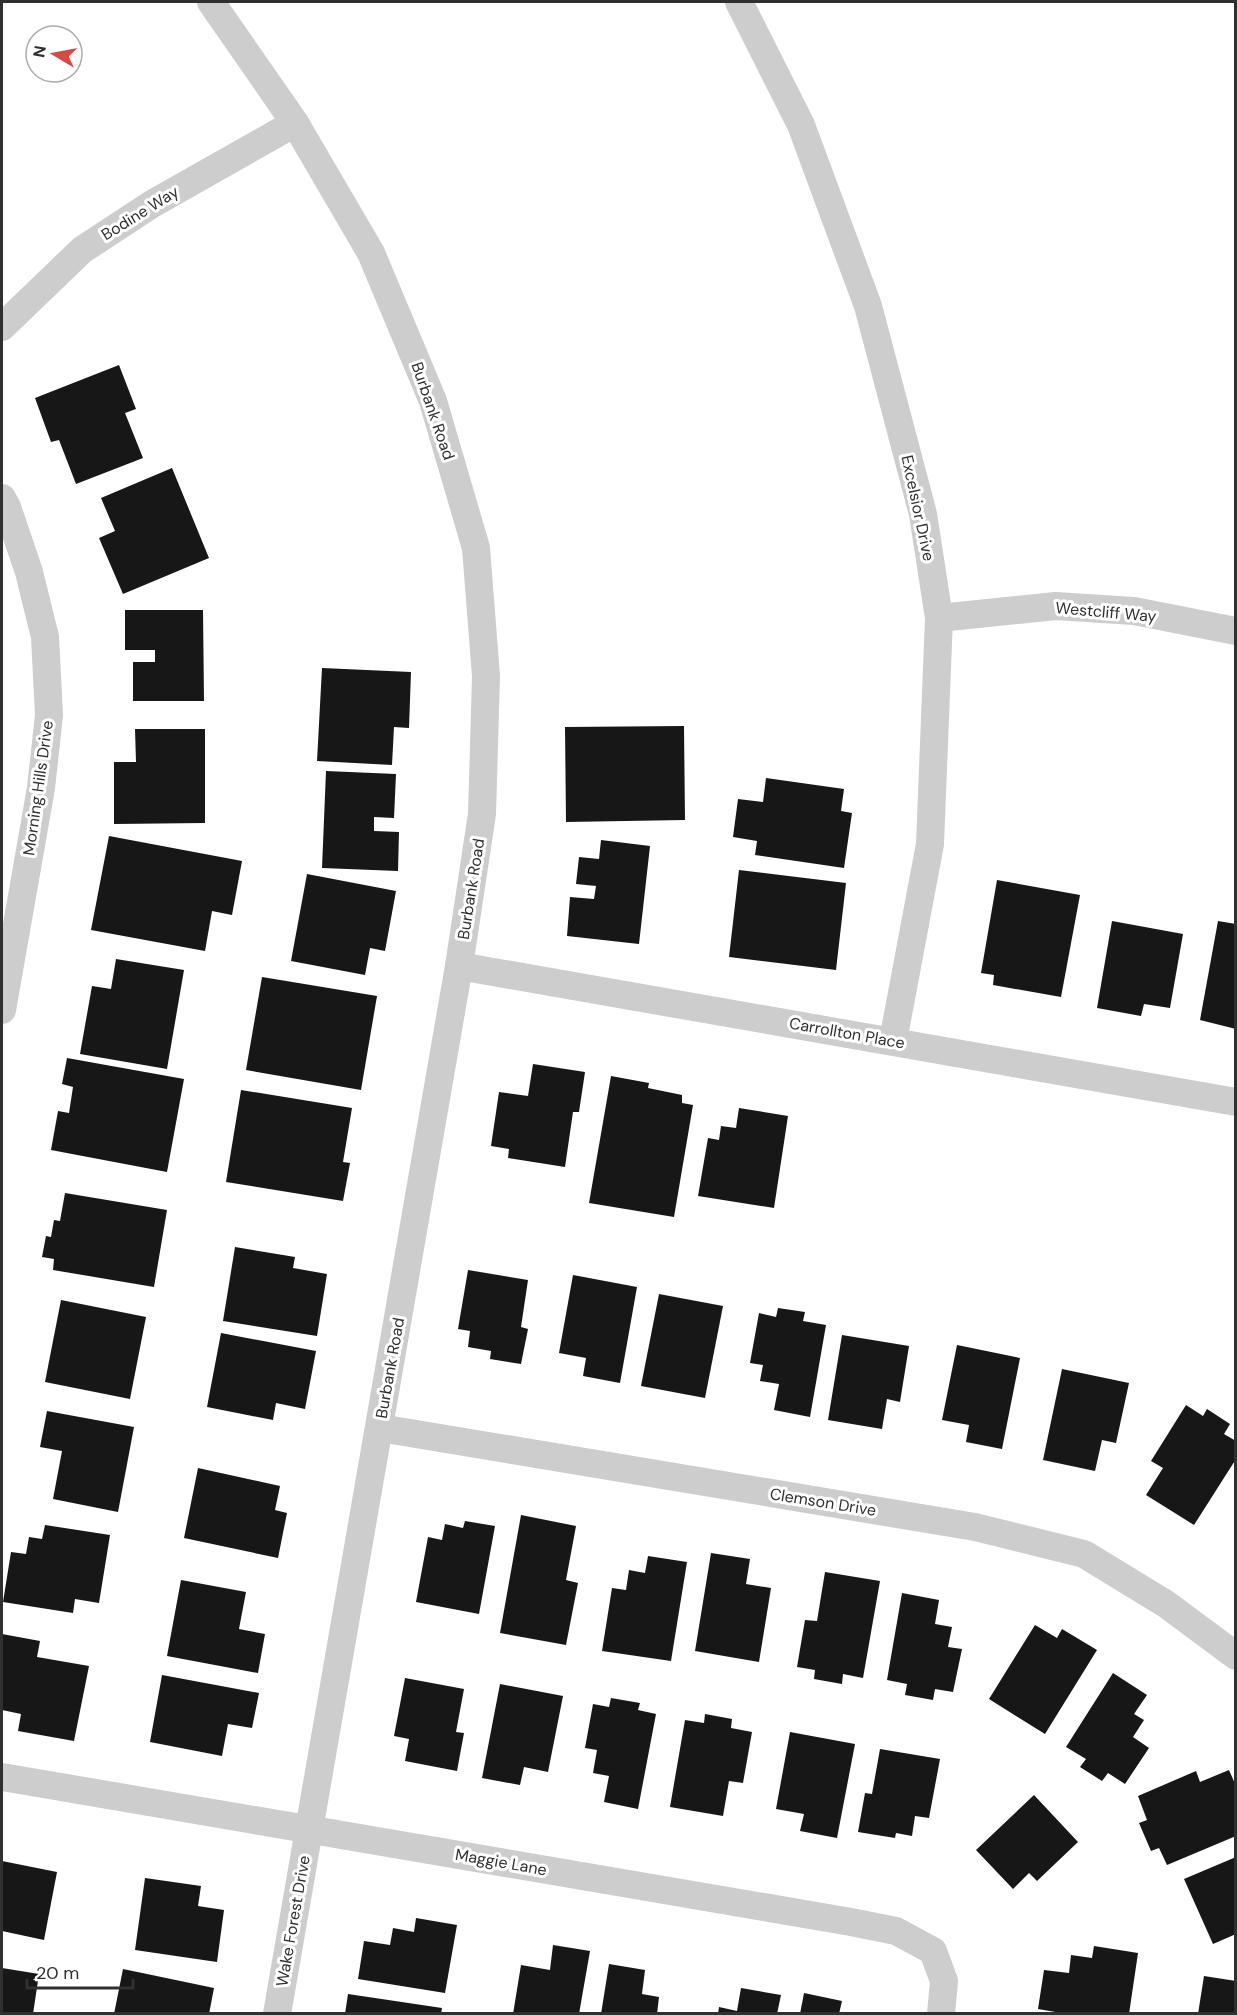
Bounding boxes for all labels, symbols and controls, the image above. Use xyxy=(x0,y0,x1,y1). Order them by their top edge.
north arrow xyxy=(24,24,84,84)
text: N xyxy=(28,44,51,59)
street label: Bodine Way xyxy=(97,181,183,245)
street label: Burbank Road xyxy=(406,359,460,463)
street label: Excelsior Drive xyxy=(897,453,939,563)
street label: Westcliff Way xyxy=(1055,597,1157,627)
street label: Morning Hills Drive xyxy=(18,719,58,857)
street label: Burbank Road xyxy=(453,837,489,941)
street label: Carrollton Place xyxy=(788,1012,906,1054)
street label: Burbank Road xyxy=(371,1316,409,1420)
street label: Clemson Drive xyxy=(768,1483,878,1521)
street label: Maggie Lane xyxy=(454,1844,548,1880)
street label: Wake Forest Drive xyxy=(271,1854,315,1988)
scale bar xyxy=(27,1952,134,1990)
text: 20 m xyxy=(36,1961,79,1985)

